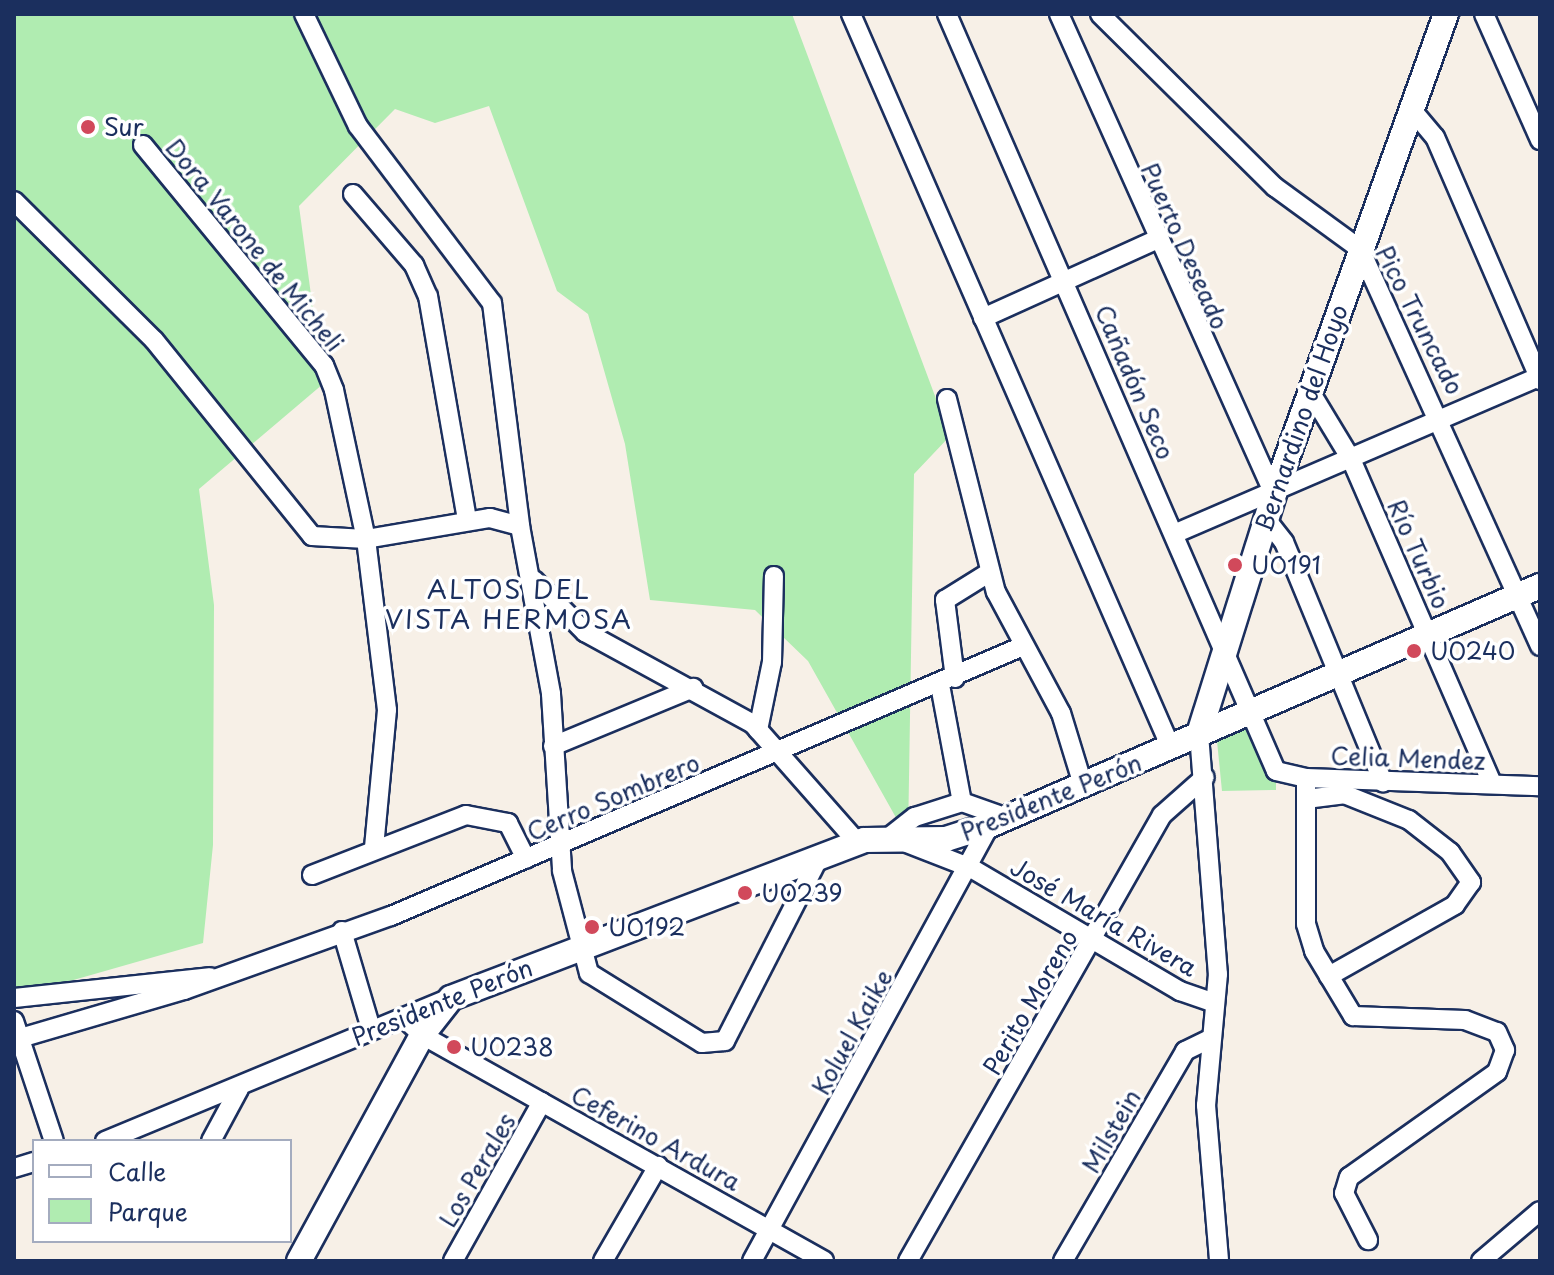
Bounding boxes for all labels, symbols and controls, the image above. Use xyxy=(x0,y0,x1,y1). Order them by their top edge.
place label: Sur xyxy=(104,113,144,141)
marker: Sur xyxy=(79,118,97,136)
street label: Dora Varone de Micheli xyxy=(160,132,350,358)
street label: Puerto Deseado xyxy=(1135,158,1235,334)
street label: Pico Truncado xyxy=(1370,240,1470,400)
street label: Cañadón Seco xyxy=(1089,300,1181,464)
street label: Bernardino del Hoyo xyxy=(1249,301,1353,535)
street label: Río Turbio xyxy=(1382,494,1456,614)
place label: U0191 xyxy=(1251,551,1321,579)
marker: U0191 xyxy=(1226,556,1244,574)
district label: ALTOS DEL VISTA HERMOSA xyxy=(387,573,631,634)
place label: U0240 xyxy=(1430,637,1515,665)
marker: U0240 xyxy=(1405,642,1423,660)
street label: Celia Mendez xyxy=(1331,741,1485,775)
street label: Cerro Sombrero xyxy=(522,748,704,846)
street label: Presidente Perón xyxy=(957,748,1145,846)
street label: José María Rivera xyxy=(1006,852,1202,982)
place label: U0239 xyxy=(761,879,843,907)
marker: U0239 xyxy=(736,884,754,902)
place label: U0192 xyxy=(608,913,685,941)
marker: U0192 xyxy=(583,918,601,936)
street label: Perito Moreno xyxy=(977,924,1083,1080)
street label: Presidente Perón xyxy=(348,953,536,1051)
street label: Koluel Kaike xyxy=(805,964,899,1100)
place label: U0238 xyxy=(470,1033,554,1061)
marker: U0238 xyxy=(445,1038,463,1056)
street label: Ceferino Ardura xyxy=(567,1080,745,1196)
street label: Milstein xyxy=(1076,1084,1146,1178)
street label: Los Perales xyxy=(432,1107,522,1233)
legend xyxy=(32,1139,292,1243)
text: Calle xyxy=(108,1153,166,1189)
text: Parque xyxy=(108,1193,188,1229)

